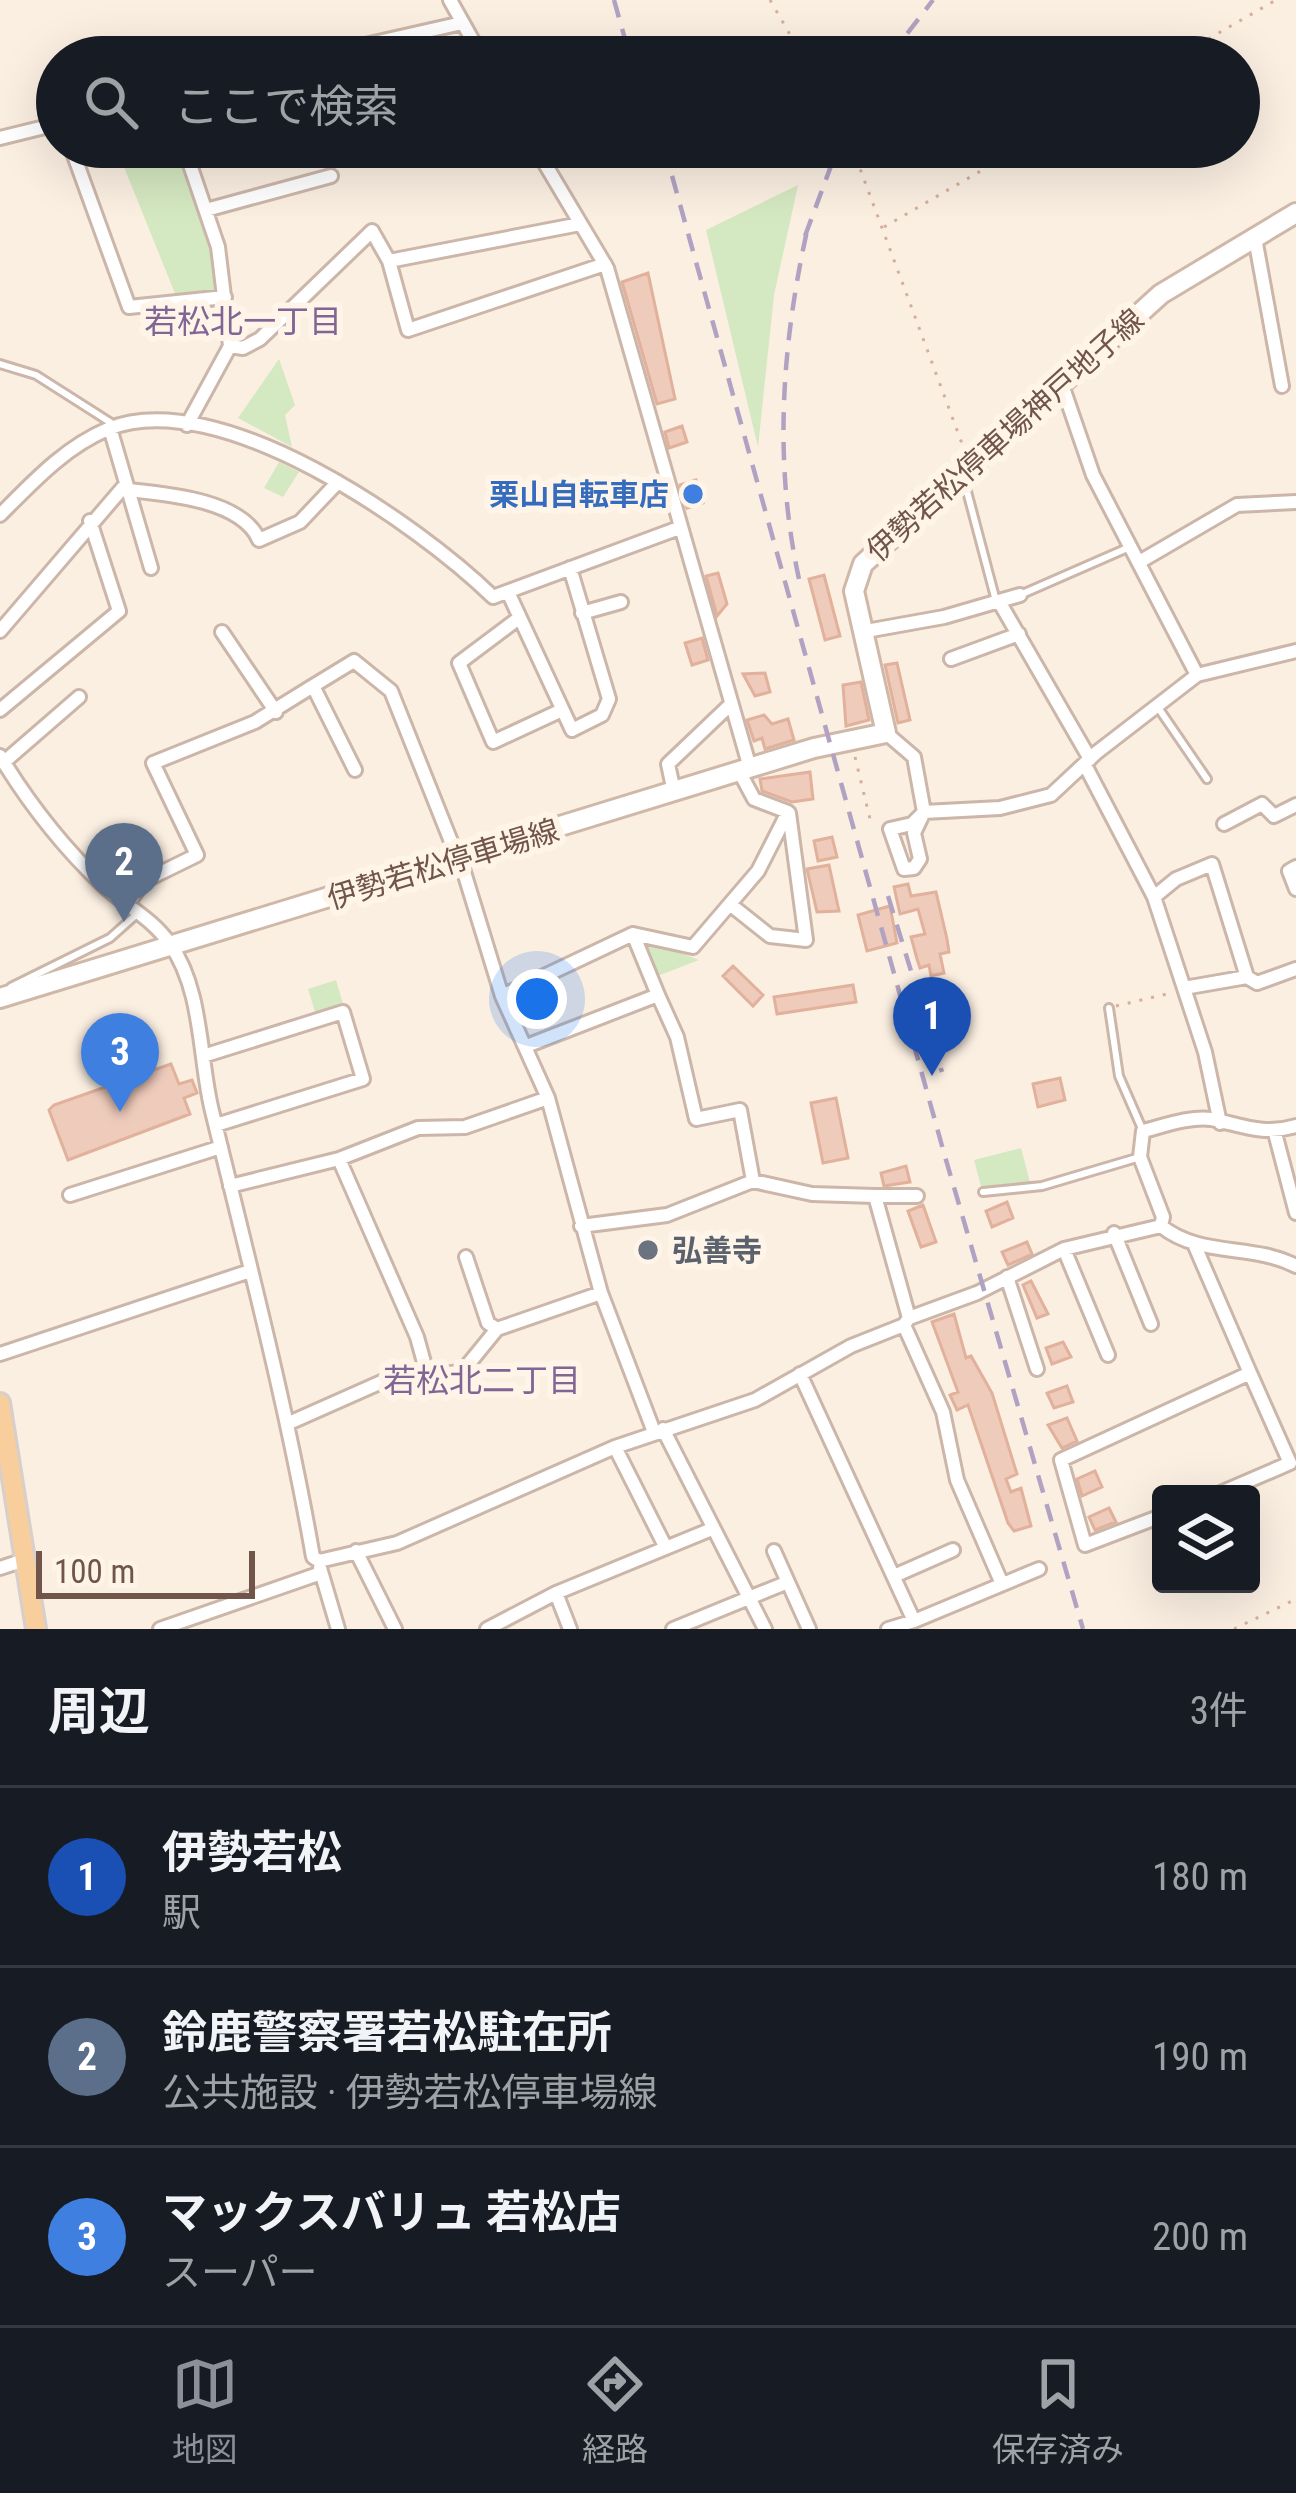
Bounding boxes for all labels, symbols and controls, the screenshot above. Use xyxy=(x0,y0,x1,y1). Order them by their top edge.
search box xyxy=(36,36,1260,168)
icon: search xyxy=(78,69,144,135)
text: ここで検索 xyxy=(174,80,399,133)
district label: 若松北一丁目 xyxy=(144,302,342,341)
street label: 伊勢若松停車場神戸地子線 xyxy=(860,302,1150,568)
place label: 栗山自転車店 xyxy=(489,477,669,512)
marker: 栗山自転車店 xyxy=(680,481,706,507)
street label: 伊勢若松停車場線 xyxy=(323,812,563,916)
pin: 2 xyxy=(85,823,163,922)
your location xyxy=(507,969,567,1029)
pin: 1 xyxy=(893,977,971,1076)
pin: 3 xyxy=(81,1013,159,1112)
place label: 弘善寺 xyxy=(672,1233,762,1268)
marker: 弘善寺 xyxy=(635,1237,661,1263)
district label: 若松北二丁目 xyxy=(383,1361,581,1400)
map controls xyxy=(1152,1485,1260,1593)
button: layers xyxy=(1152,1485,1260,1593)
scale bar xyxy=(36,1545,255,1598)
text: 100 m xyxy=(54,1552,135,1591)
text: 周辺 xyxy=(48,1682,150,1741)
text: 3件 xyxy=(1190,1688,1248,1734)
text: 伊勢若松 xyxy=(162,1826,342,1879)
text: 1 xyxy=(77,1854,97,1900)
text: 180 m xyxy=(1152,1854,1248,1900)
text: 駅 xyxy=(162,1890,201,1936)
text: 鈴鹿警察署若松駐在所 xyxy=(162,2006,612,2059)
text: 2 xyxy=(77,2034,97,2080)
text: 190 m xyxy=(1152,2034,1248,2080)
text: 公共施設 · 伊勢若松停車場線 xyxy=(162,2070,657,2116)
text: マックスバリュ 若松店 xyxy=(162,2186,621,2239)
text: 3 xyxy=(77,2214,97,2260)
text: 200 m xyxy=(1152,2214,1248,2260)
text: スーパー xyxy=(162,2250,318,2296)
tab: 地図 xyxy=(172,2351,238,2471)
tab: 経路 xyxy=(582,2351,648,2471)
tab: 保存済み xyxy=(992,2351,1124,2471)

